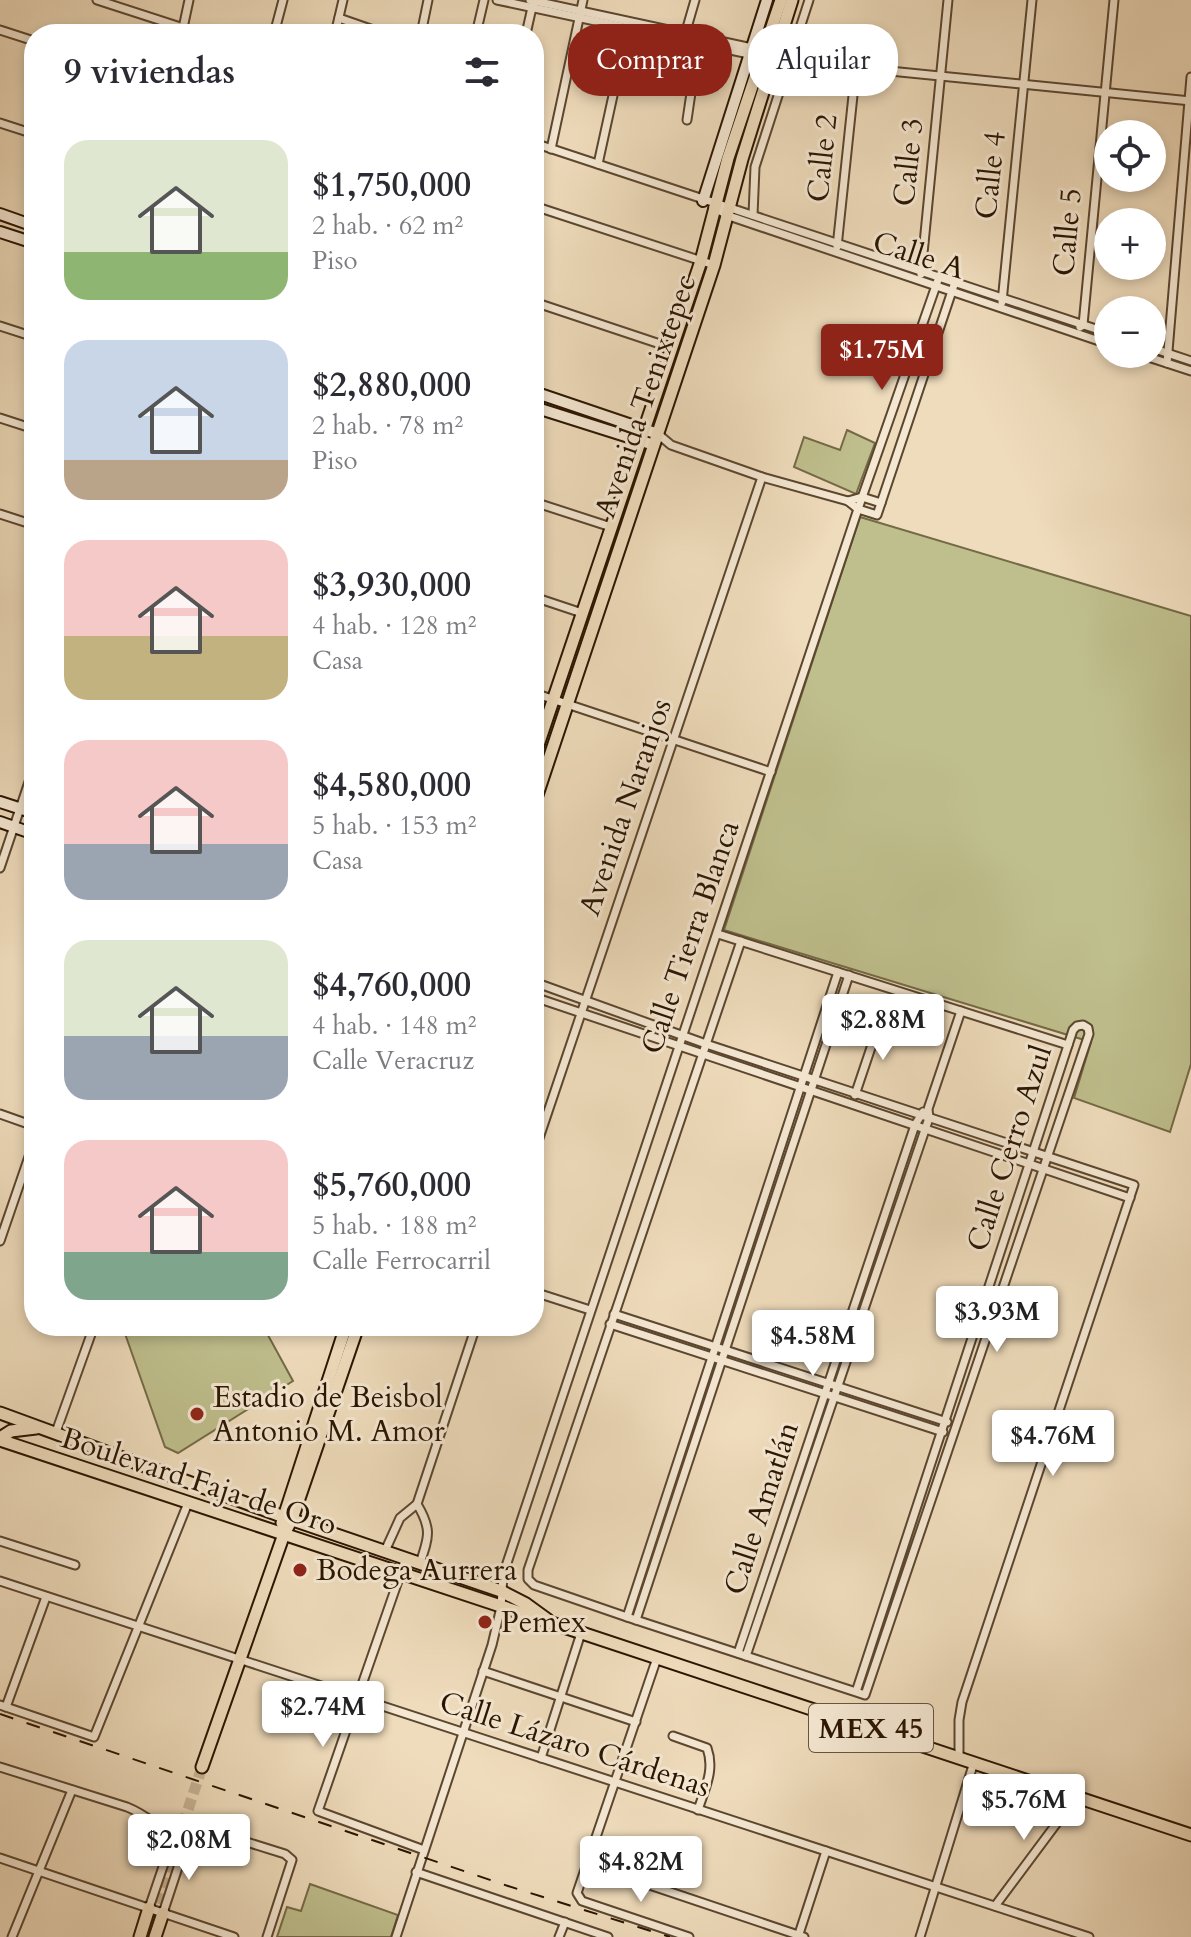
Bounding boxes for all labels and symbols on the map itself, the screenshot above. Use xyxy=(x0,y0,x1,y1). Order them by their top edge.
street label: Calle 2 xyxy=(797,112,847,204)
street label: Calle 3 xyxy=(883,116,933,208)
street label: Calle 4 xyxy=(965,129,1015,221)
street label: Calle 5 xyxy=(1043,186,1092,278)
street label: Calle A xyxy=(868,221,971,290)
street label: Avenida Tenixtepec xyxy=(585,269,706,523)
pin: $1.75M xyxy=(817,324,947,392)
street label: Avenida Naranjos xyxy=(569,693,682,921)
street label: Calle Tierra Blanca xyxy=(631,815,750,1059)
pin: $2.88M xyxy=(818,994,948,1062)
street label: Calle Cerro Azul xyxy=(957,1040,1062,1256)
pin: $3.93M xyxy=(932,1286,1062,1354)
pin: $4.58M xyxy=(748,1310,878,1378)
place label: Estadio de Beisbol Antonio M. Amor xyxy=(213,1377,445,1452)
marker: Estadio de Beisbol Antonio M. Amor xyxy=(188,1405,206,1423)
pin: $4.76M xyxy=(988,1410,1118,1478)
street label: Calle Amatlán xyxy=(714,1416,809,1600)
street label: Boulevard Faja de Oro xyxy=(56,1418,342,1545)
place label: Bodega Aurrera xyxy=(316,1550,517,1591)
marker: Bodega Aurrera xyxy=(291,1561,309,1579)
place label: Pemex xyxy=(501,1602,586,1643)
marker: Pemex xyxy=(476,1613,494,1631)
pin: $2.74M xyxy=(258,1681,388,1749)
street label: Calle Lázaro Cárdenas xyxy=(434,1681,715,1808)
road number: MEX 45 xyxy=(809,1704,933,1752)
pin: $5.76M xyxy=(959,1774,1089,1842)
pin: $2.08M xyxy=(124,1814,254,1882)
pin: $4.82M xyxy=(576,1836,706,1904)

